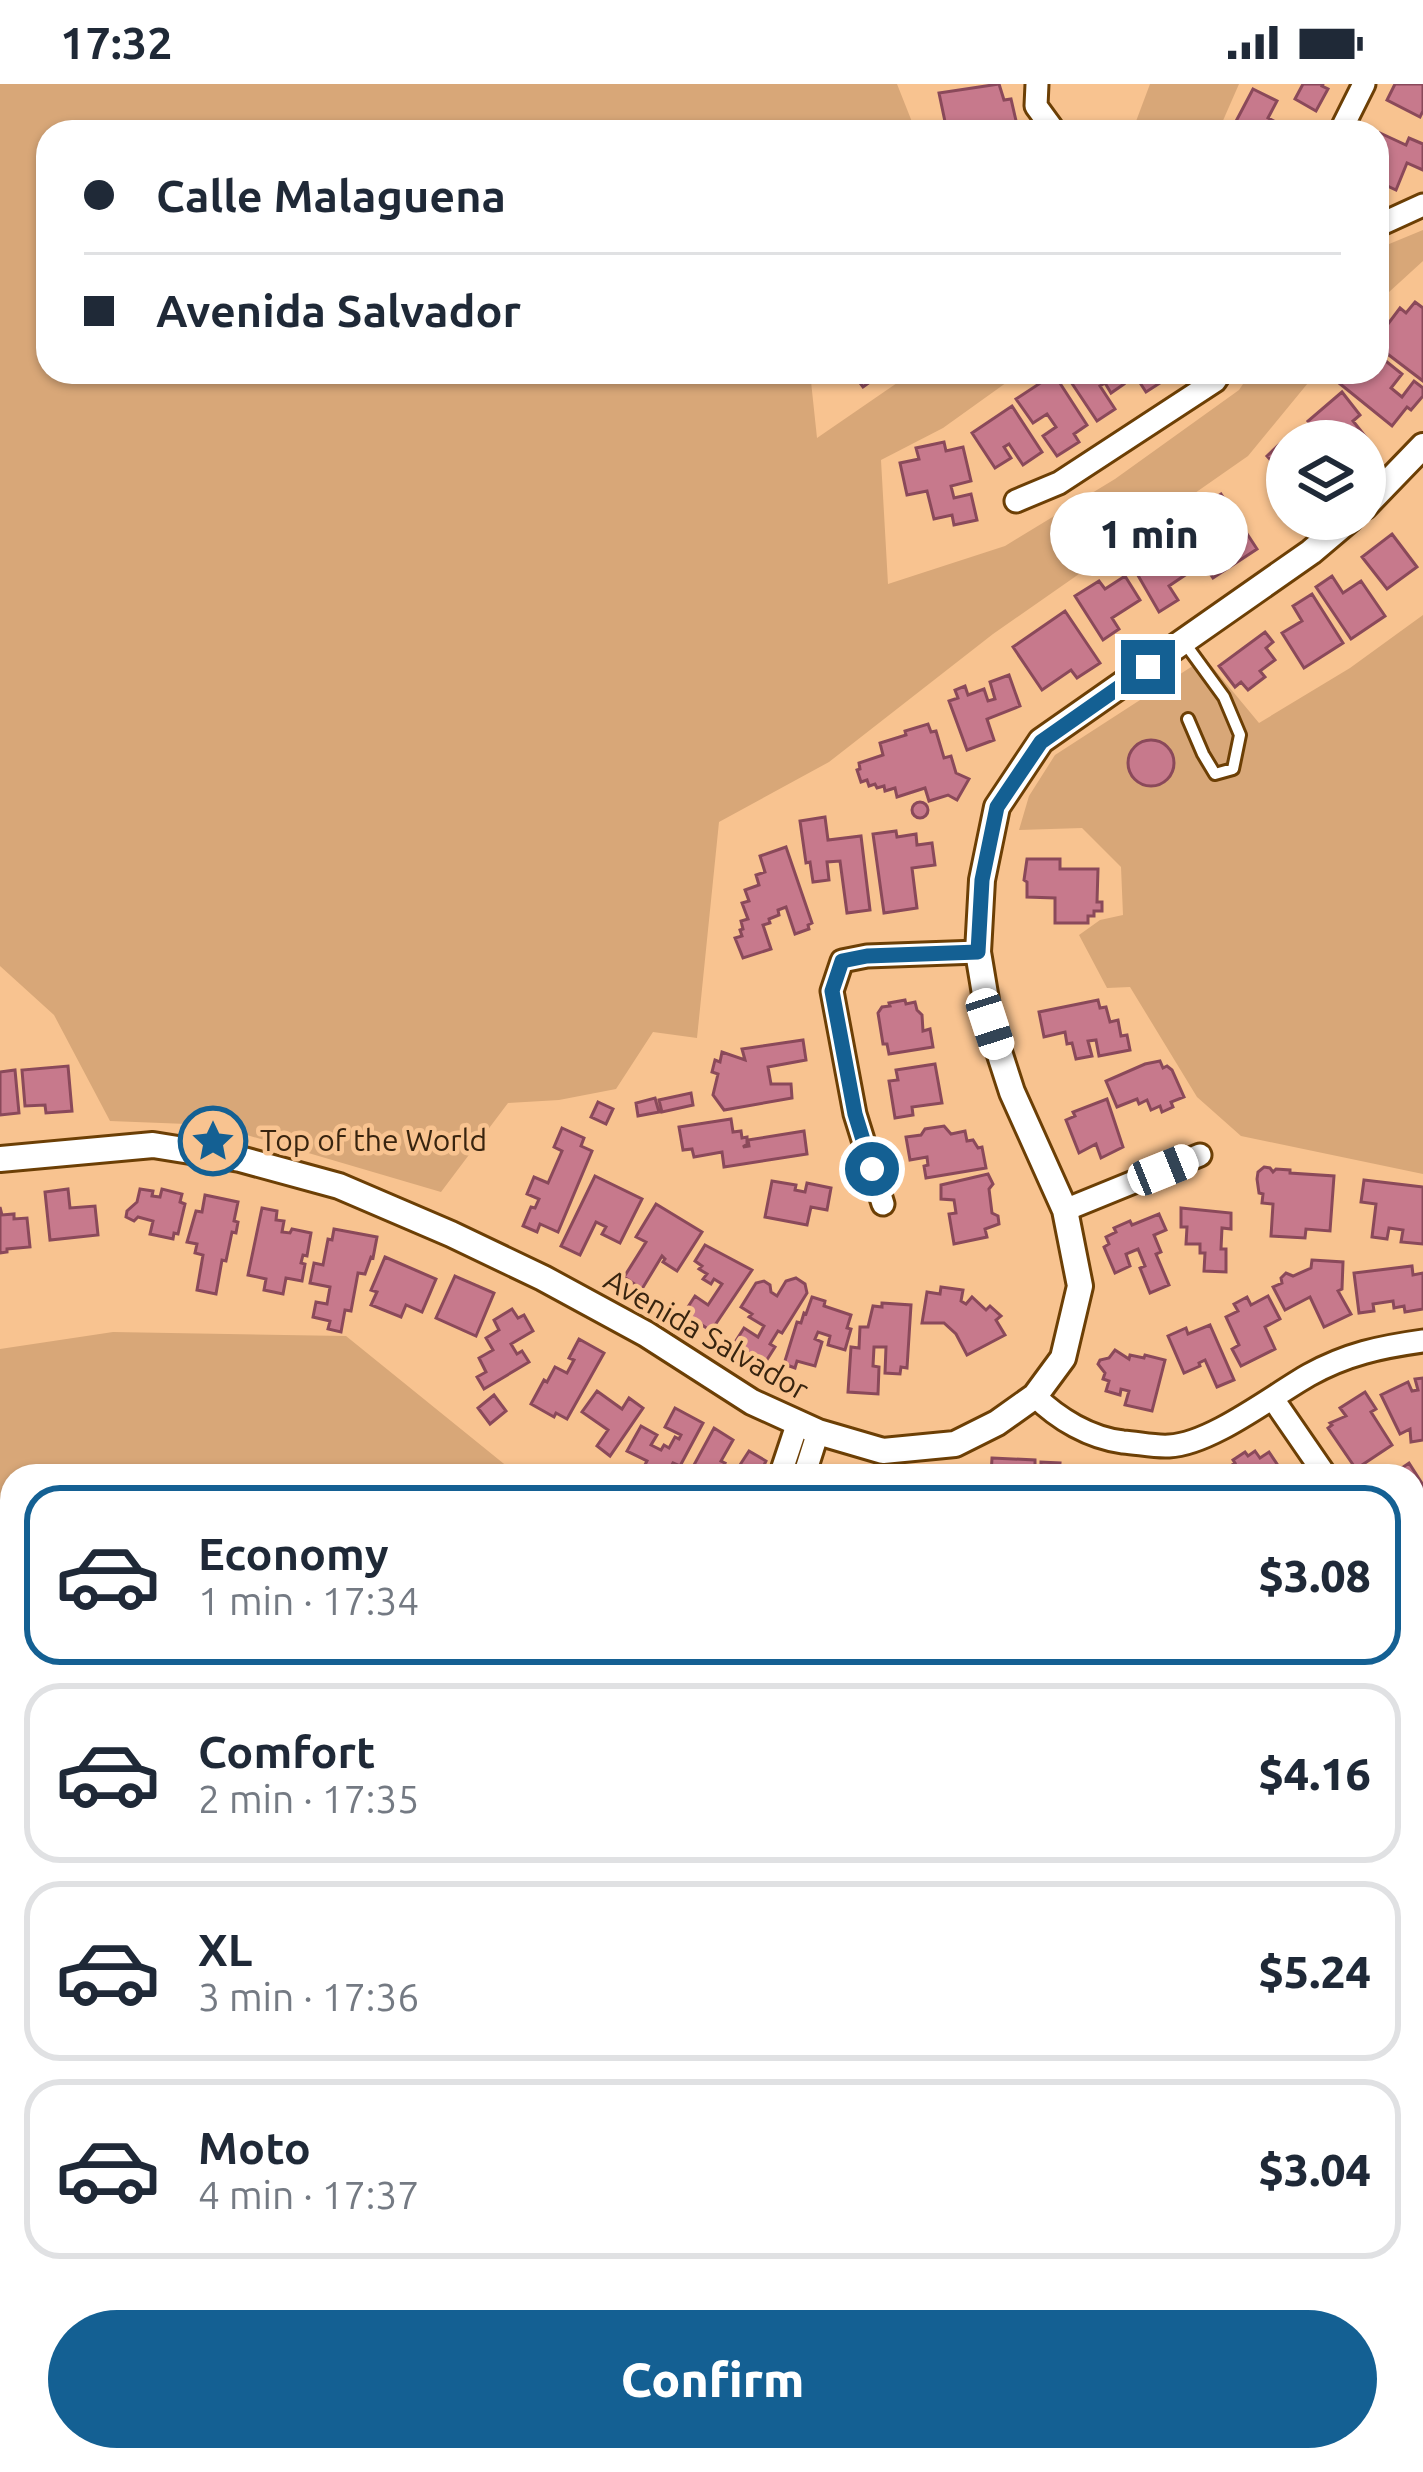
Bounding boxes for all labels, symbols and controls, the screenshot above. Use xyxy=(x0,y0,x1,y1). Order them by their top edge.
text: 17:32 xyxy=(60,17,173,68)
text: Calle Malaguena xyxy=(156,170,506,221)
text: Avenida Salvador xyxy=(156,285,521,336)
map controls xyxy=(1266,420,1386,540)
button: layers xyxy=(1266,420,1386,540)
callout: 1 min xyxy=(1049,493,1247,577)
text: 1 min xyxy=(1099,512,1199,555)
route end xyxy=(1121,640,1175,694)
car xyxy=(962,984,1018,1064)
place icon: Top of the World xyxy=(178,1106,248,1176)
place label: Top of the World xyxy=(260,1123,487,1157)
car xyxy=(1123,1140,1203,1200)
route start xyxy=(845,1142,899,1196)
street label: Avenida Salvador xyxy=(598,1262,815,1407)
icon: car xyxy=(54,1521,162,1629)
text: Economy xyxy=(198,1528,389,1579)
text: $3.08 xyxy=(1258,1550,1371,1601)
text: 1 min · 17:34 xyxy=(198,1579,419,1622)
icon: car xyxy=(54,1719,162,1827)
text: Comfort xyxy=(198,1726,375,1777)
text: $4.16 xyxy=(1258,1748,1371,1799)
text: 2 min · 17:35 xyxy=(198,1777,419,1820)
icon: car xyxy=(54,1917,162,2025)
text: XL xyxy=(198,1924,252,1975)
text: $5.24 xyxy=(1258,1946,1371,1997)
text: 3 min · 17:36 xyxy=(198,1975,419,2018)
icon: car xyxy=(54,2115,162,2223)
text: Moto xyxy=(198,2122,311,2173)
text: $3.04 xyxy=(1258,2144,1371,2195)
text: 4 min · 17:37 xyxy=(198,2173,419,2216)
button: Confirm xyxy=(48,2310,1377,2448)

